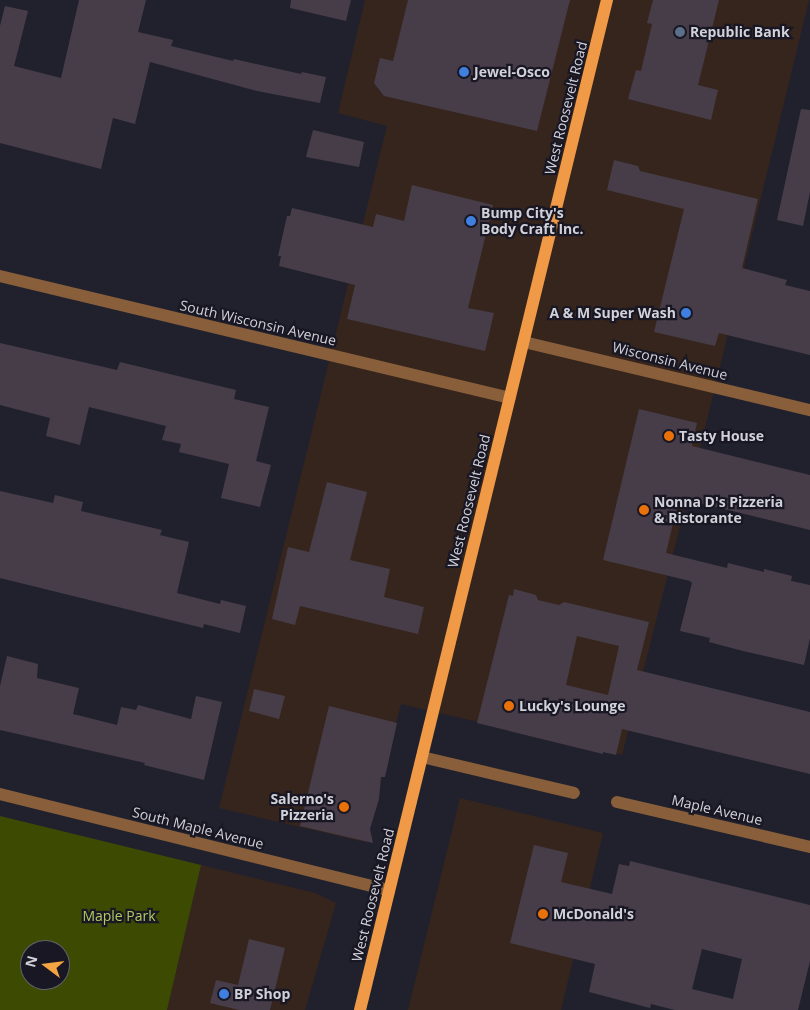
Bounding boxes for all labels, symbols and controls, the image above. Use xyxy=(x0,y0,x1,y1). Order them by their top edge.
place label: Republic Bank xyxy=(690,24,790,40)
marker: Republic Bank xyxy=(674,26,686,38)
street label: West Roosevelt Road xyxy=(541,40,591,176)
place label: Jewel-Osco xyxy=(474,64,550,80)
marker: Jewel-Osco xyxy=(458,66,470,78)
place label: Bump City's Body Craft Inc. xyxy=(481,205,583,238)
marker: Bump City's Body Craft Inc. xyxy=(465,215,477,227)
street label: South Wisconsin Avenue xyxy=(178,297,338,349)
place label: A & M Super Wash xyxy=(550,305,676,321)
marker: A & M Super Wash xyxy=(680,307,692,319)
street label: Wisconsin Avenue xyxy=(611,339,729,383)
place label: Tasty House xyxy=(679,428,764,444)
marker: Tasty House xyxy=(663,430,675,442)
street label: West Roosevelt Road xyxy=(444,433,494,569)
place label: Nonna D's Pizzeria & Ristorante xyxy=(654,494,783,526)
marker: Nonna D's Pizzeria & Ristorante xyxy=(638,504,650,516)
place label: Lucky's Lounge xyxy=(519,698,625,714)
marker: Lucky's Lounge xyxy=(503,700,515,712)
place label: Salerno's Pizzeria xyxy=(270,791,334,824)
street label: Maple Avenue xyxy=(670,791,764,829)
marker: Salerno's Pizzeria xyxy=(338,801,350,813)
street label: South Maple Avenue xyxy=(131,804,265,852)
street label: West Roosevelt Road xyxy=(348,827,398,963)
place label: McDonald's xyxy=(553,906,634,922)
park label: Maple Park xyxy=(82,908,156,924)
marker: McDonald's xyxy=(537,908,549,920)
north arrow xyxy=(20,940,70,990)
text: N xyxy=(20,953,42,969)
place label: BP Shop xyxy=(234,986,290,1002)
marker: BP Shop xyxy=(218,988,230,1000)

